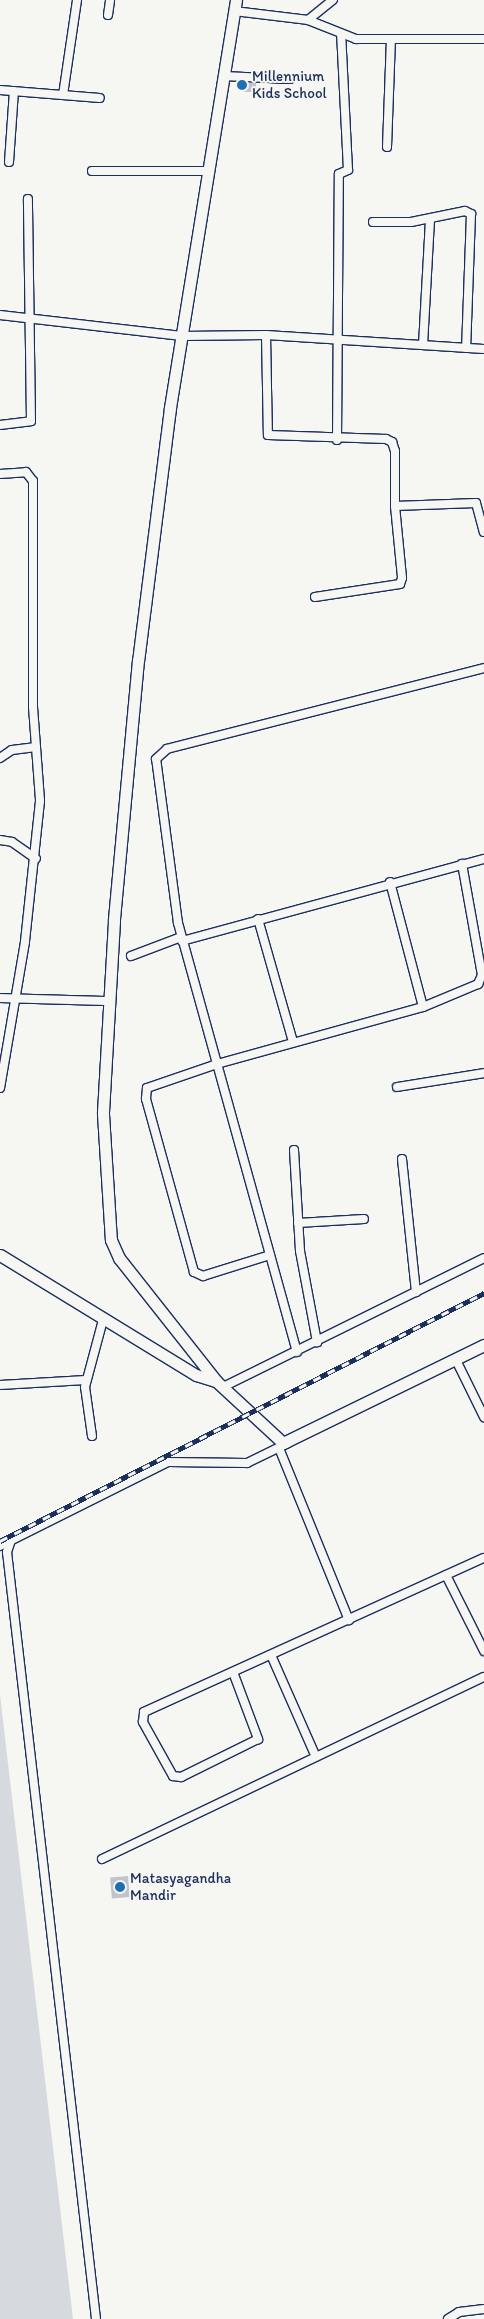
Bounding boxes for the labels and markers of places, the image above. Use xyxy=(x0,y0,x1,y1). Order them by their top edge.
place label: Millennium Kids School xyxy=(252,67,326,102)
marker: Millennium Kids School xyxy=(236,79,248,91)
place label: Matasyagandha Mandir xyxy=(130,1869,231,1904)
marker: Matasyagandha Mandir xyxy=(114,1881,126,1893)

